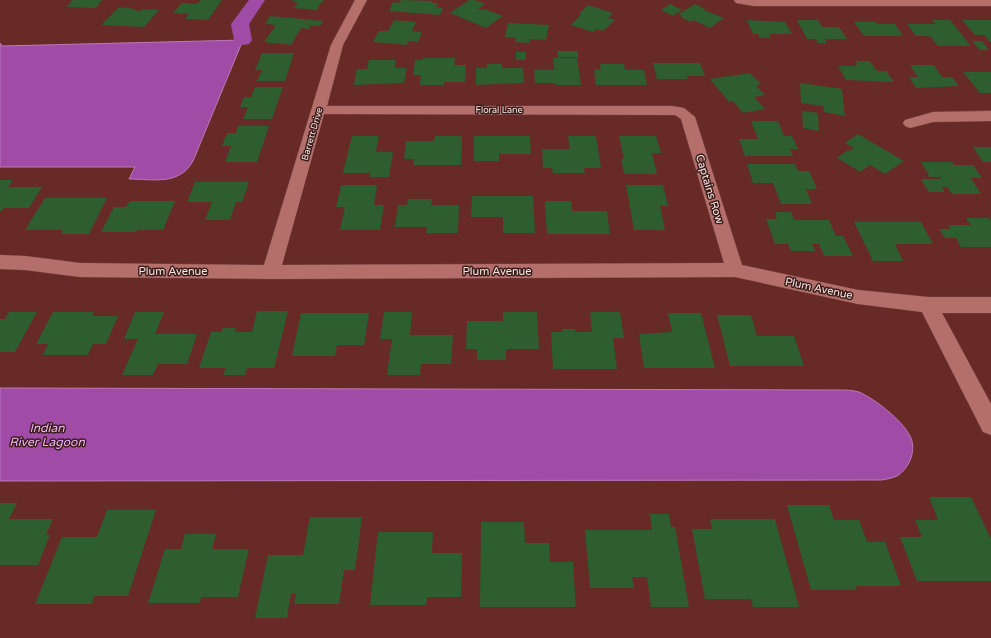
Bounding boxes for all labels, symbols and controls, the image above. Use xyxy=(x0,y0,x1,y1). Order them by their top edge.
street label: Floral Lane xyxy=(475,105,523,116)
street label: Barrett Drive xyxy=(300,106,325,162)
street label: Captains Row xyxy=(693,153,726,226)
street label: Plum Avenue xyxy=(138,265,208,278)
street label: Plum Avenue xyxy=(462,265,532,278)
street label: Plum Avenue xyxy=(784,275,854,302)
water label: Indian River Lagoon xyxy=(9,421,85,449)

